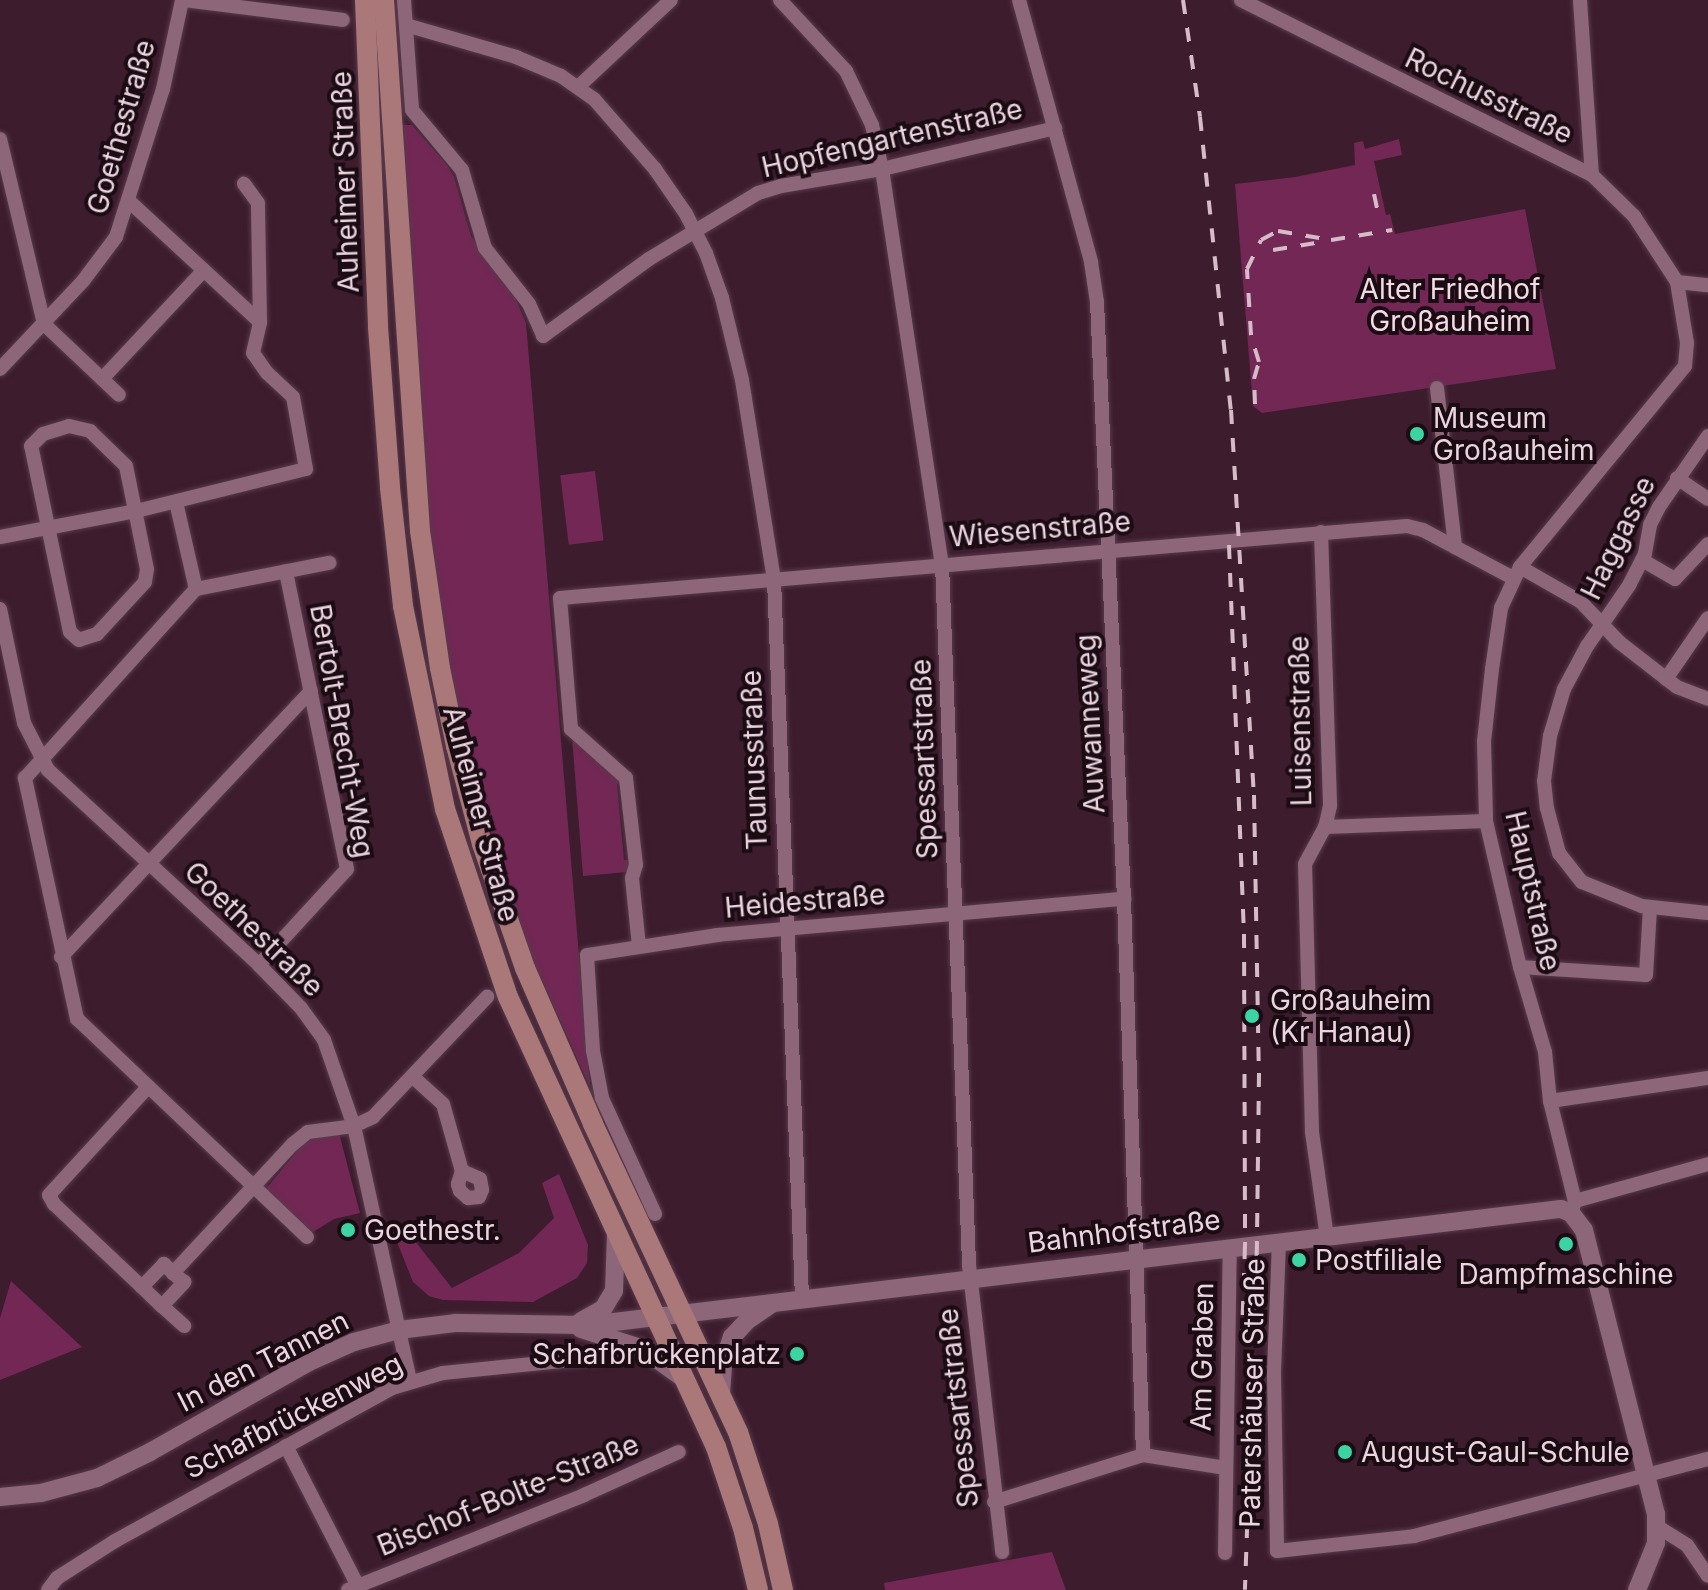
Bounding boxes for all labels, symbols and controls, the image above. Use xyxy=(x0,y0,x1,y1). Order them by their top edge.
street label: Goethestraße xyxy=(80,36,162,218)
street label: Rochusstraße xyxy=(1400,41,1578,151)
street label: Auheimer Straße xyxy=(324,71,366,293)
street label: Hopfengartenstraße xyxy=(758,92,1026,184)
park label: Alter Friedhof Großauheim xyxy=(1360,272,1540,338)
place label: Museum Großauheim xyxy=(1433,401,1594,467)
marker: Museum Großauheim xyxy=(1408,425,1426,443)
street label: Haggasse xyxy=(1574,471,1662,605)
street label: Wiesenstraße xyxy=(948,504,1132,554)
street label: Bertolt-Brecht-Weg xyxy=(303,602,381,860)
street label: Auwanneweg xyxy=(1069,634,1111,814)
street label: Luisenstraße xyxy=(1282,635,1318,807)
street label: Spessartstraße xyxy=(904,658,944,860)
street label: Taunusstraße xyxy=(734,669,774,851)
street label: Auheimer Straße xyxy=(436,703,526,925)
street label: Hauptstraße xyxy=(1498,808,1568,974)
street label: Goethestraße xyxy=(178,854,330,1004)
street label: Heidestraße xyxy=(723,877,887,925)
place label: Großauheim (Kr Hanau) xyxy=(1270,983,1431,1049)
marker: Großauheim (Kr Hanau) xyxy=(1241,1005,1263,1027)
street label: Bahnhofstraße xyxy=(1026,1203,1222,1259)
place label: Goethestr. xyxy=(364,1213,501,1247)
marker: Goethestr. xyxy=(339,1221,357,1239)
marker: Dampfmaschine xyxy=(1557,1235,1575,1253)
place label: Postfiliale xyxy=(1315,1243,1442,1277)
marker: Postfiliale xyxy=(1290,1251,1308,1269)
place label: Dampfmaschine xyxy=(1458,1257,1674,1291)
street label: Patershäuser Straße xyxy=(1233,1258,1271,1528)
street label: Am Graben xyxy=(1184,1282,1220,1432)
street label: In den Tannen xyxy=(172,1303,354,1419)
street label: Spessartstraße xyxy=(931,1307,985,1509)
place label: Schafbrückenplatz xyxy=(532,1337,781,1371)
marker: Schafbrückenplatz xyxy=(788,1345,806,1363)
street label: Schafbrückenweg xyxy=(178,1346,408,1486)
street label: Bischof-Bolte-Straße xyxy=(372,1427,644,1563)
place label: August-Gaul-Schule xyxy=(1361,1435,1630,1469)
marker: August-Gaul-Schule xyxy=(1336,1443,1354,1461)

